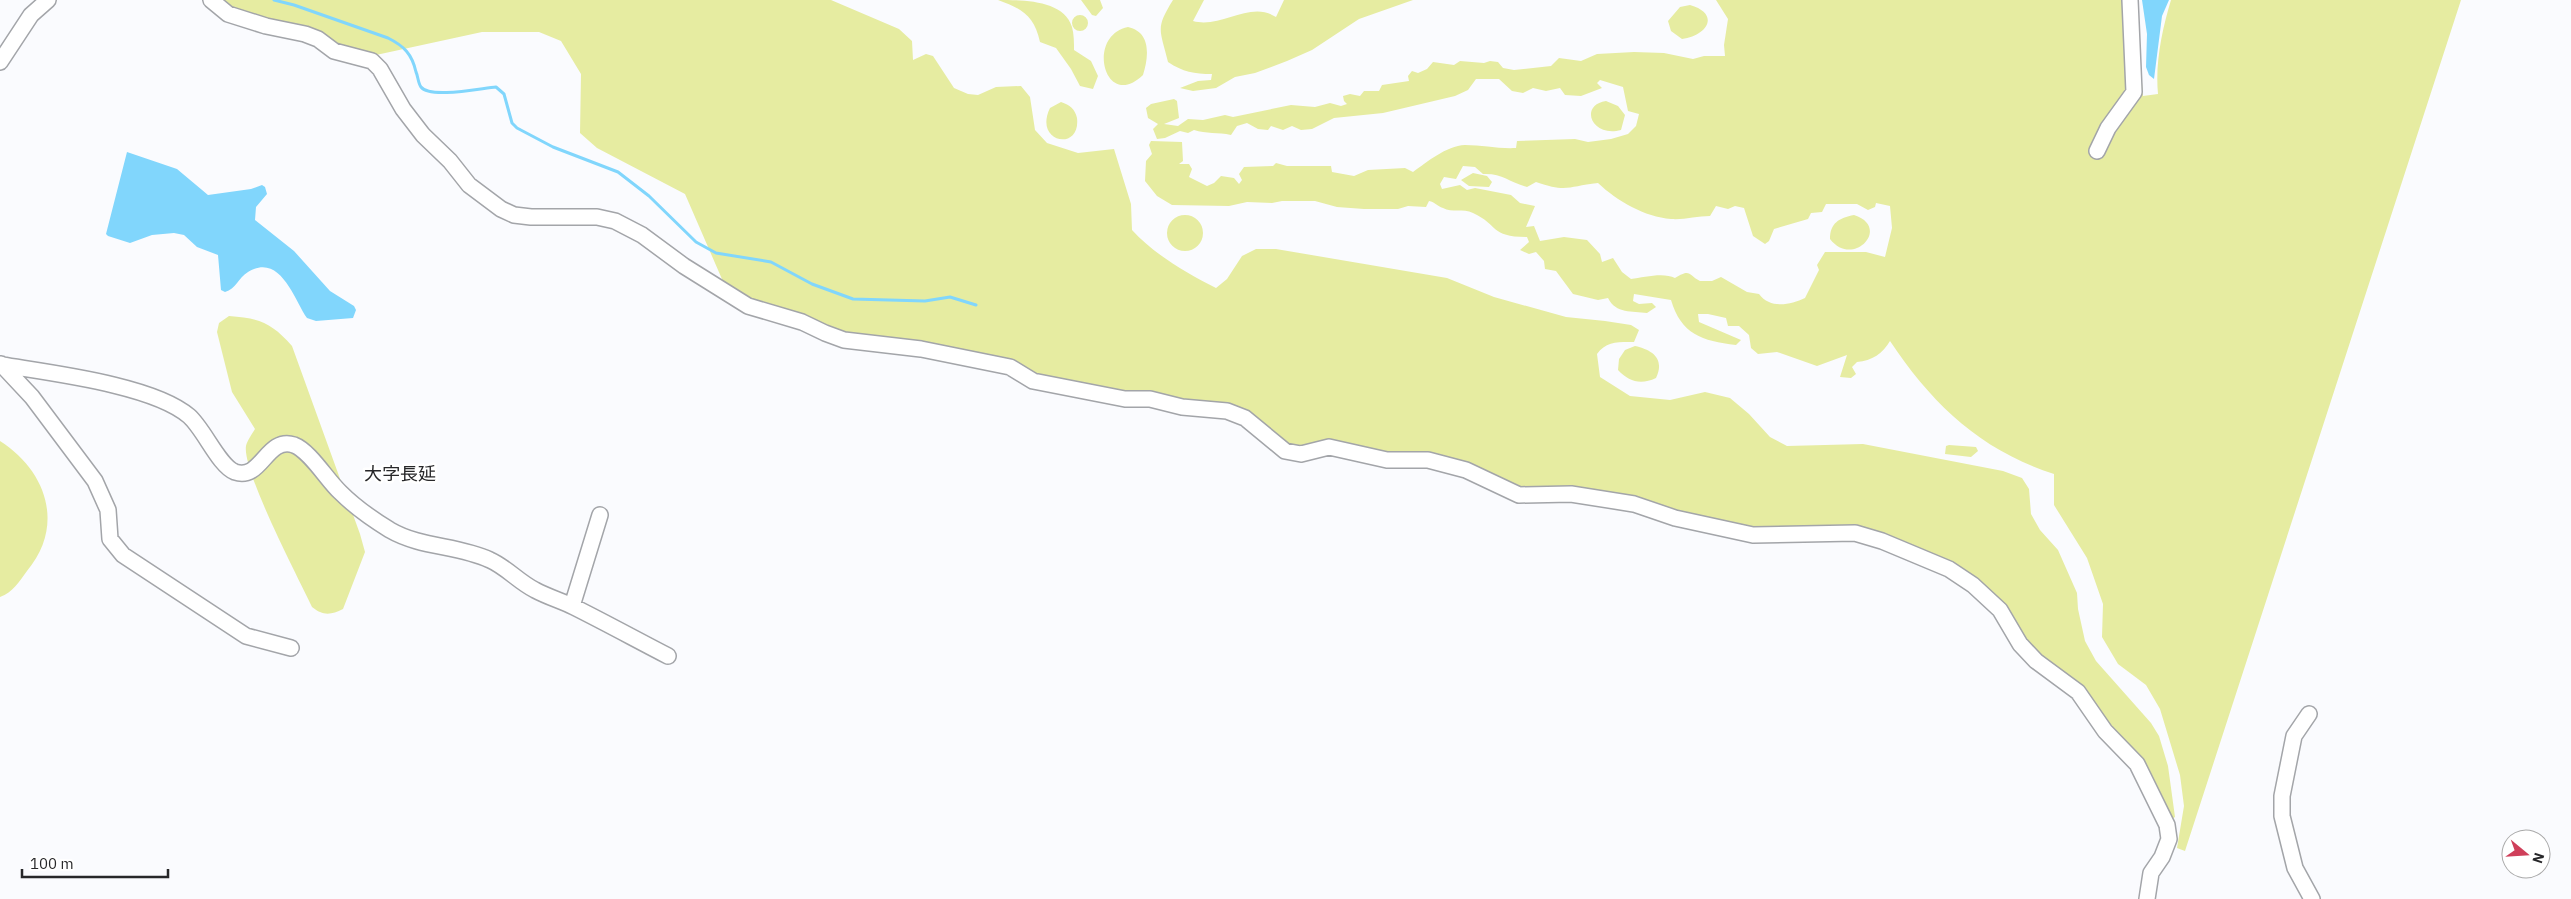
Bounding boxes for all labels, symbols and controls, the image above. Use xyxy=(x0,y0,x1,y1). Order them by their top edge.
district label: 大字長延 xyxy=(364,462,436,485)
north arrow xyxy=(2501,829,2551,879)
scale bar xyxy=(22,846,169,878)
text: N xyxy=(2528,850,2548,866)
text: 100 m xyxy=(30,854,74,873)

